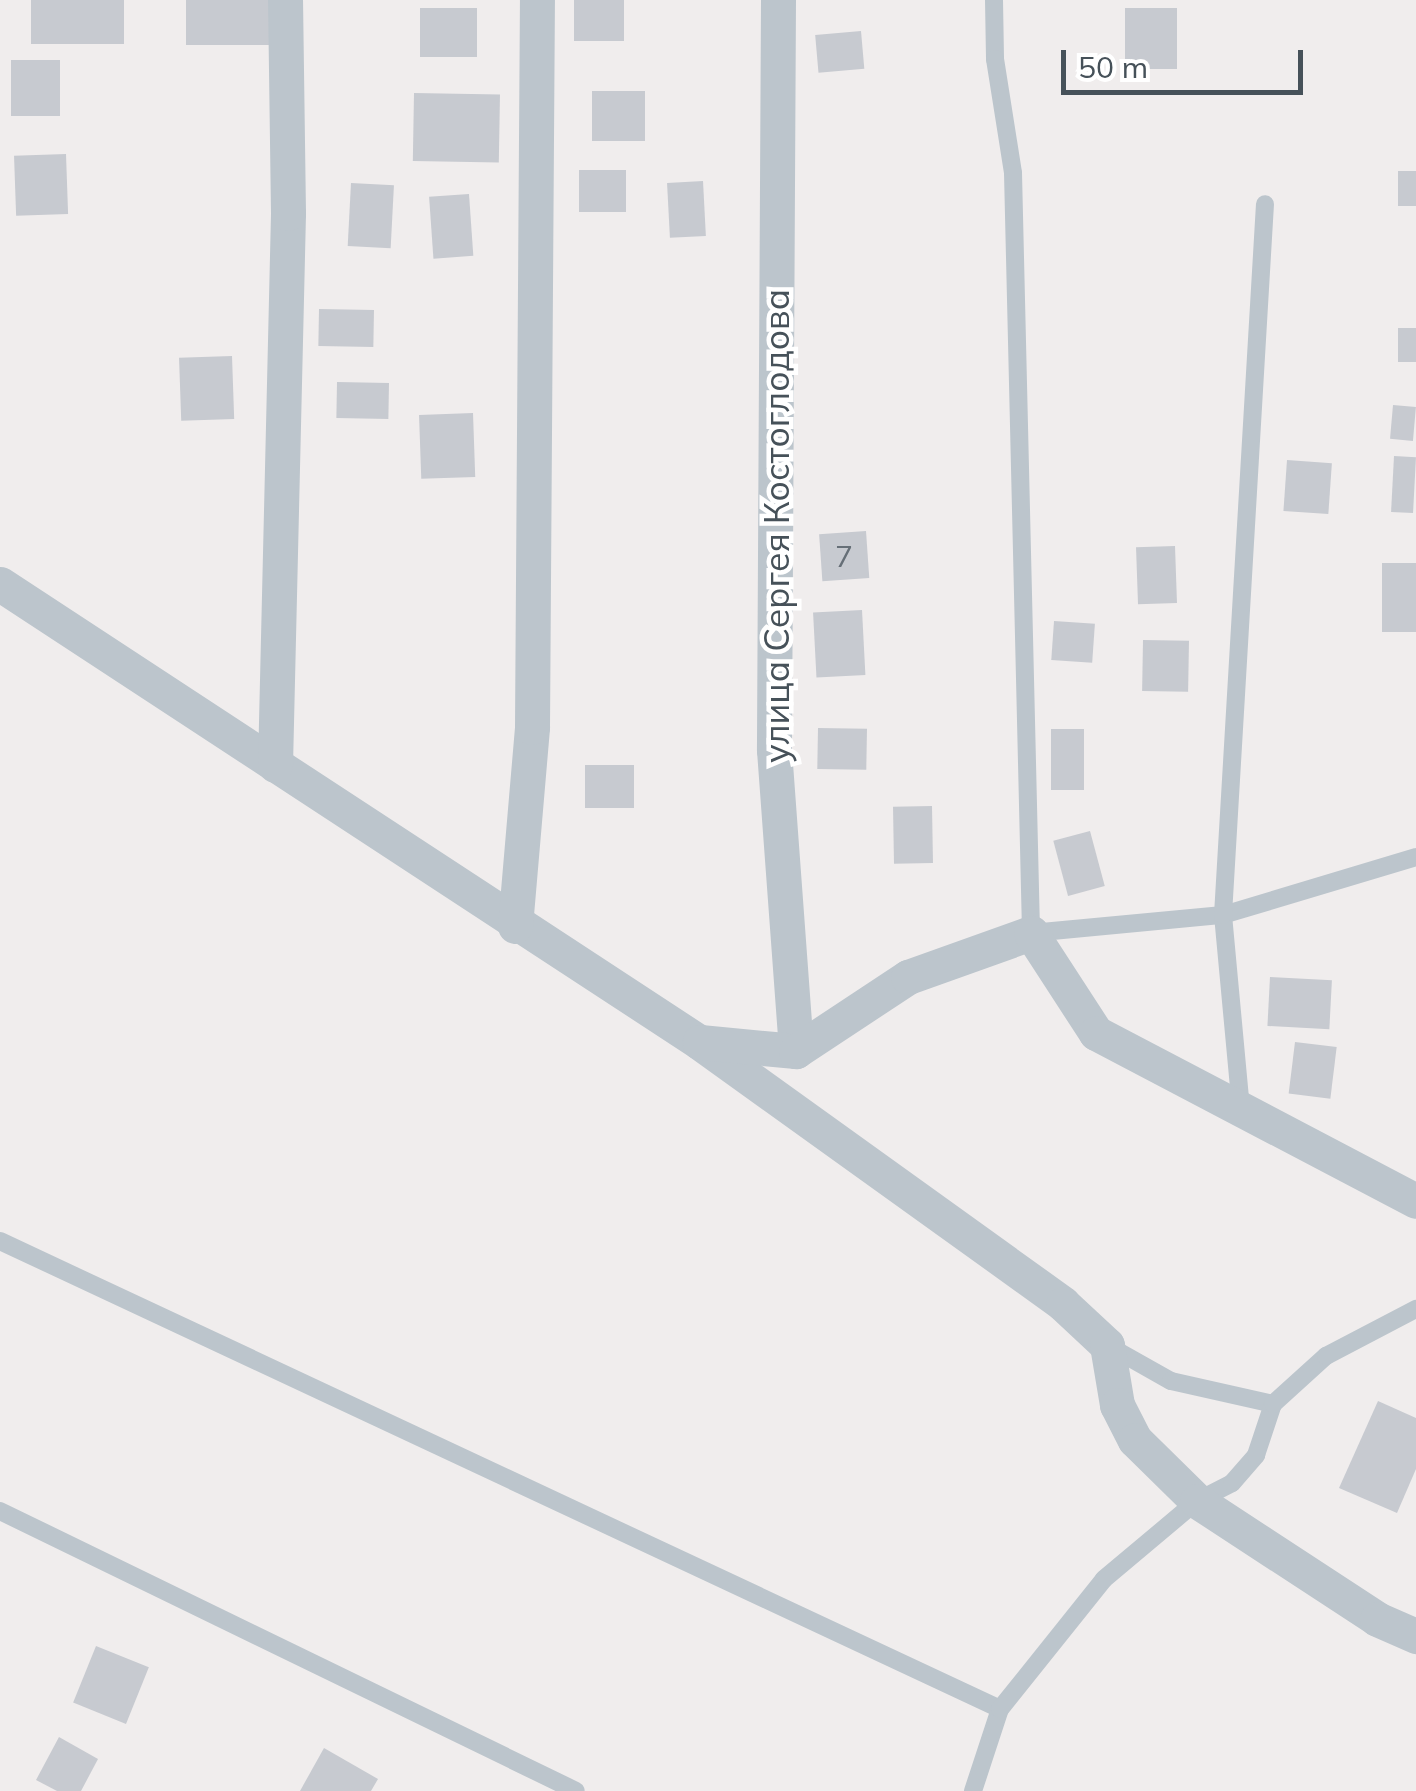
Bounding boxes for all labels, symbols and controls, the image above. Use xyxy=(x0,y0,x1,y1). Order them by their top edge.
scale bar xyxy=(1066,30,1308,92)
text: 50 m xyxy=(1078,48,1148,86)
street label: улица Сергея Костоглодова xyxy=(755,289,797,763)
house number: 7 xyxy=(835,538,853,574)

